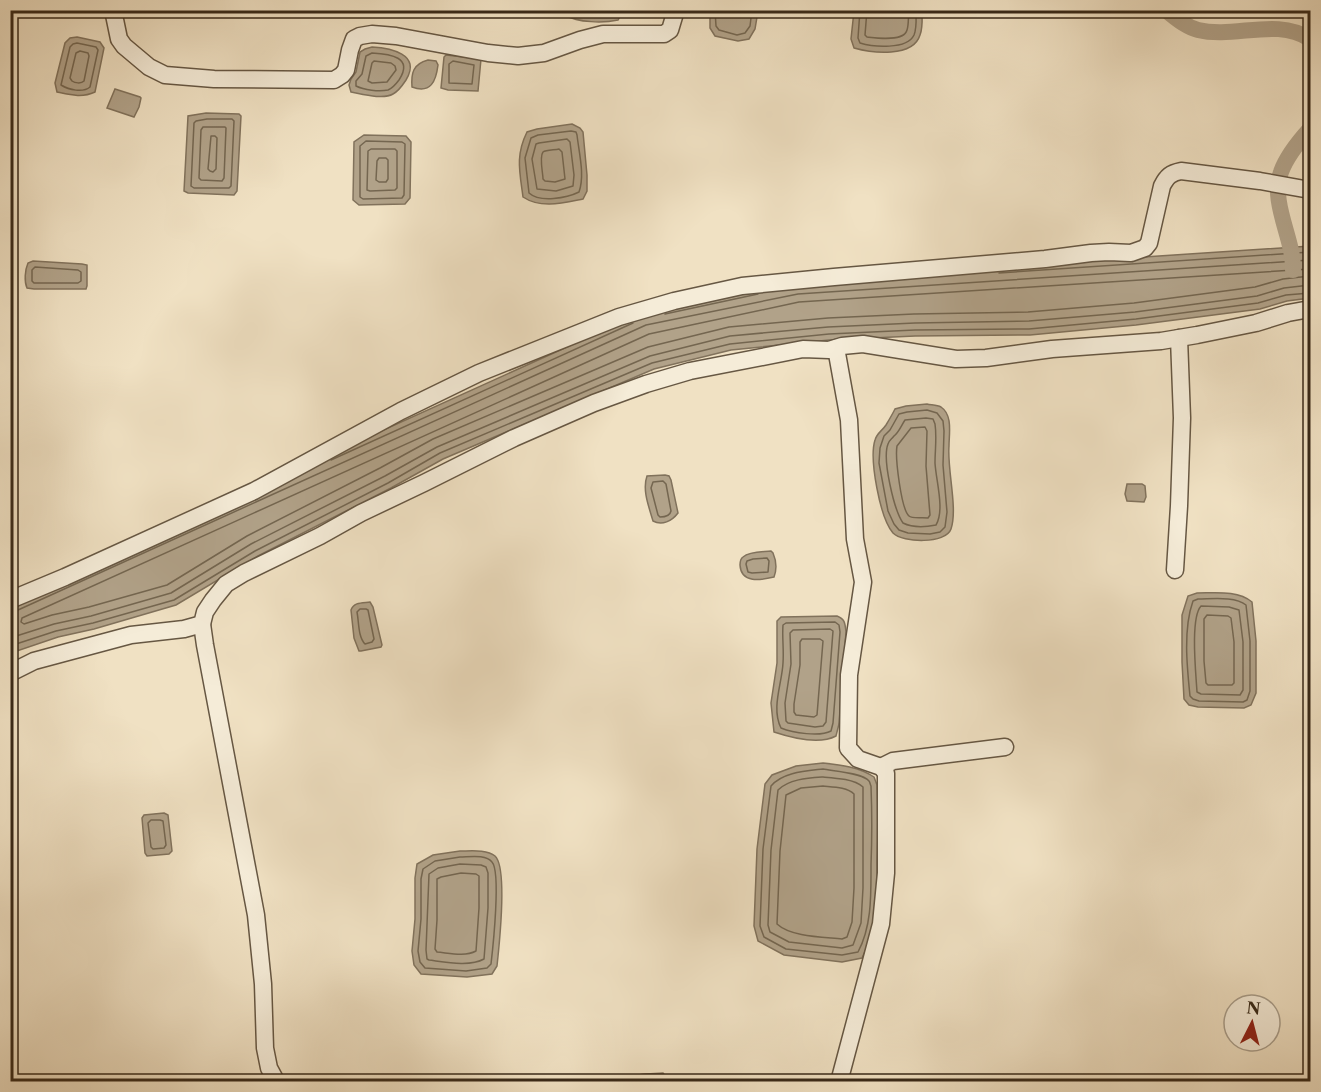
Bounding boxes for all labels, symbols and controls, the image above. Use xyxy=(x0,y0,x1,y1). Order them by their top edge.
north arrow xyxy=(1222,993,1282,1053)
text: N xyxy=(1246,997,1262,1019)

